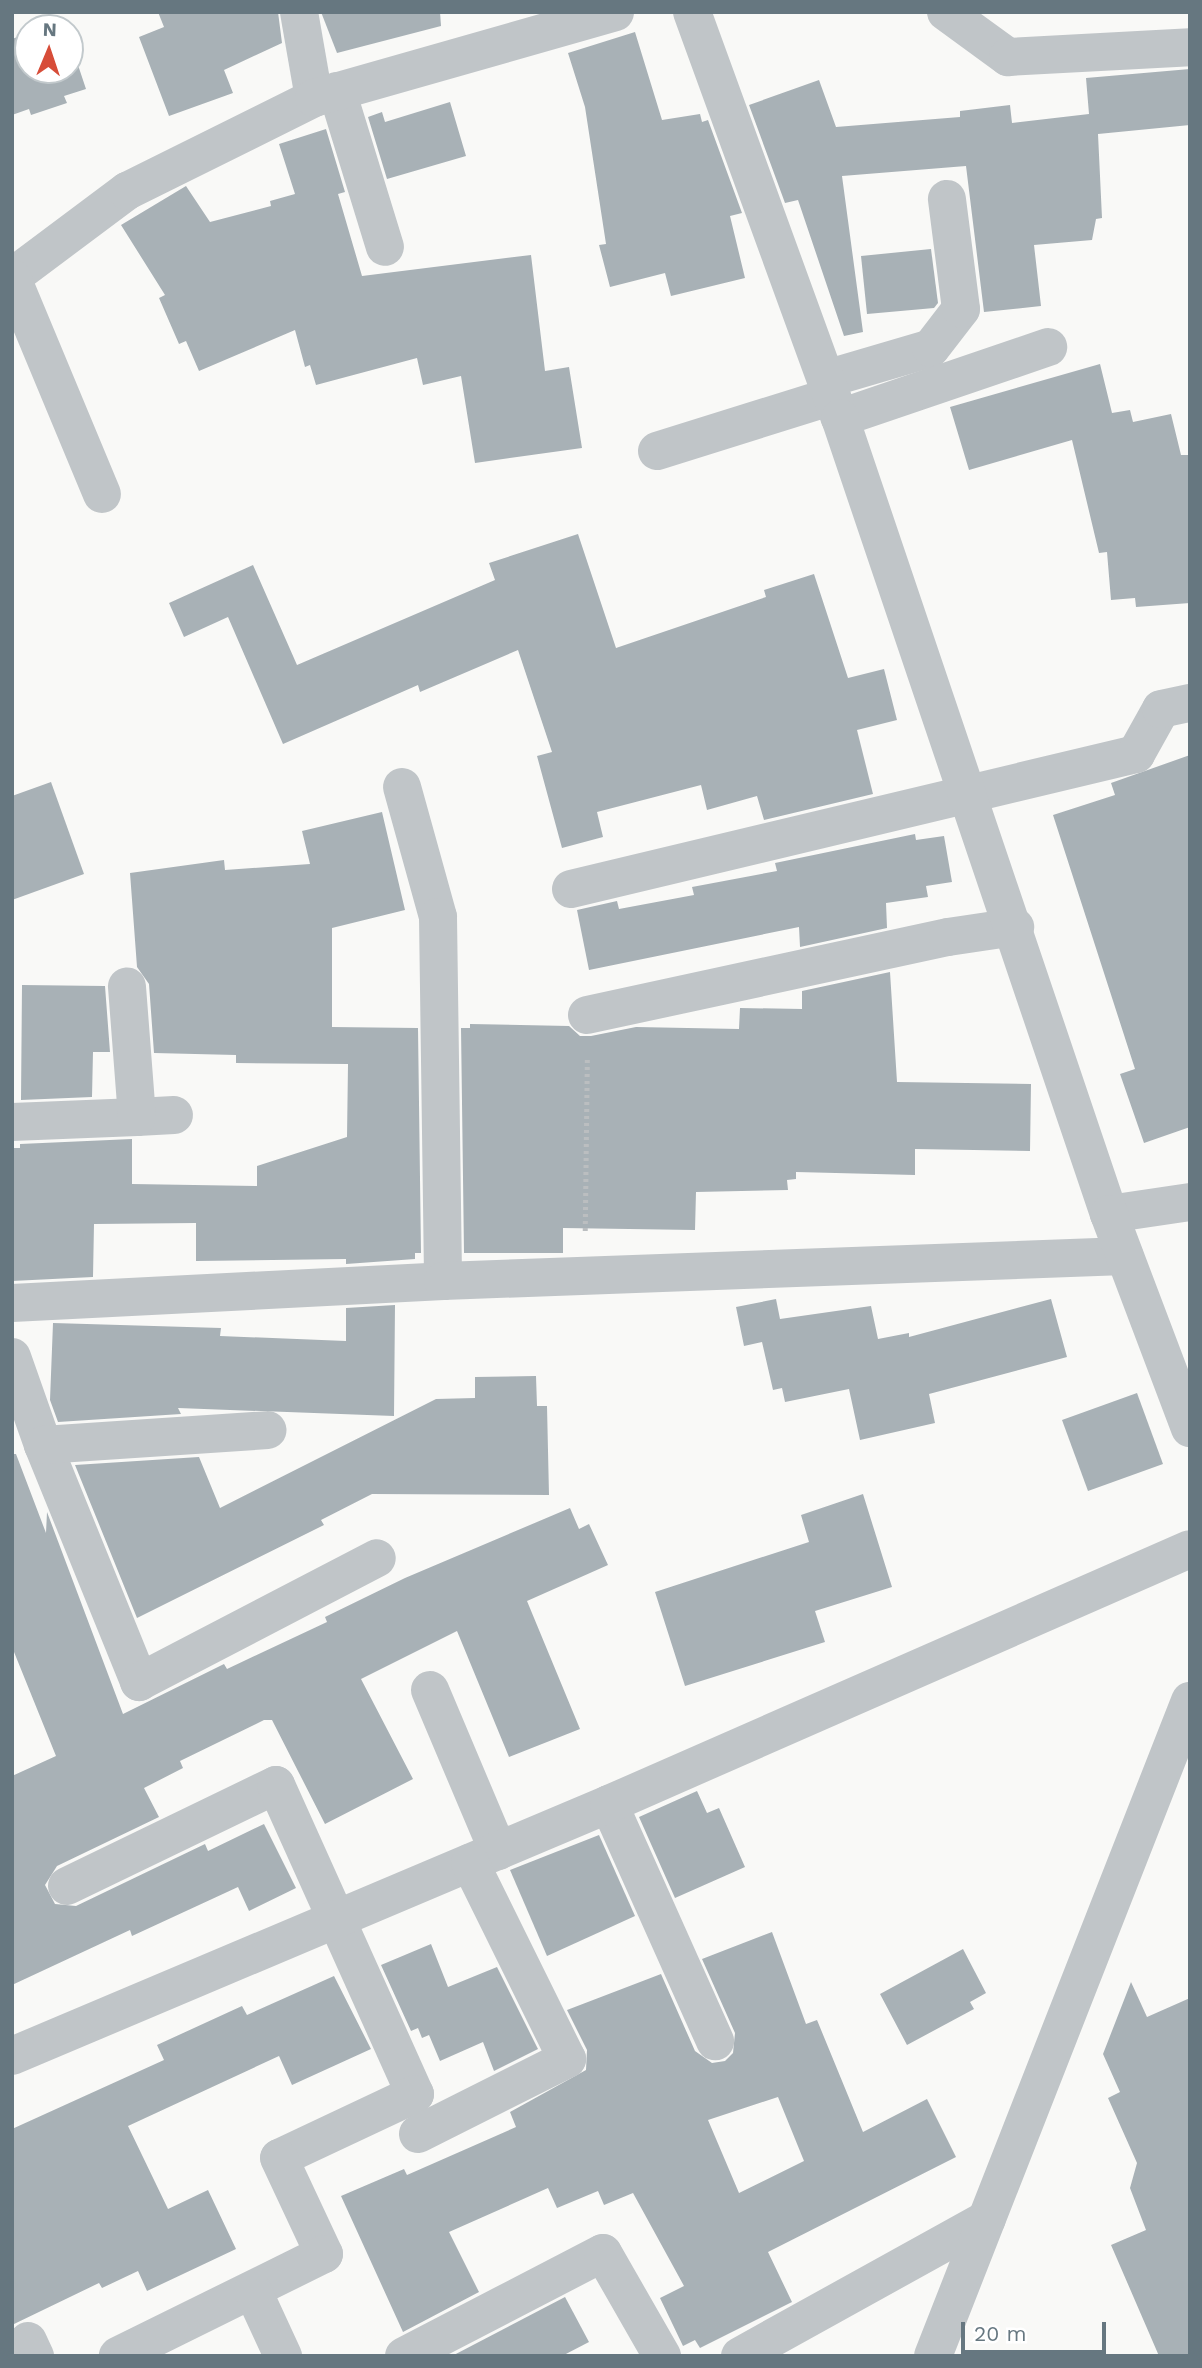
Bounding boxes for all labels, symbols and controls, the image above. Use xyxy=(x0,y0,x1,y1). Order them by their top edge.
north arrow xyxy=(14,14,84,84)
text: N xyxy=(42,18,57,41)
scale bar xyxy=(964,2308,1109,2352)
text: 20 m xyxy=(974,2321,1026,2346)

